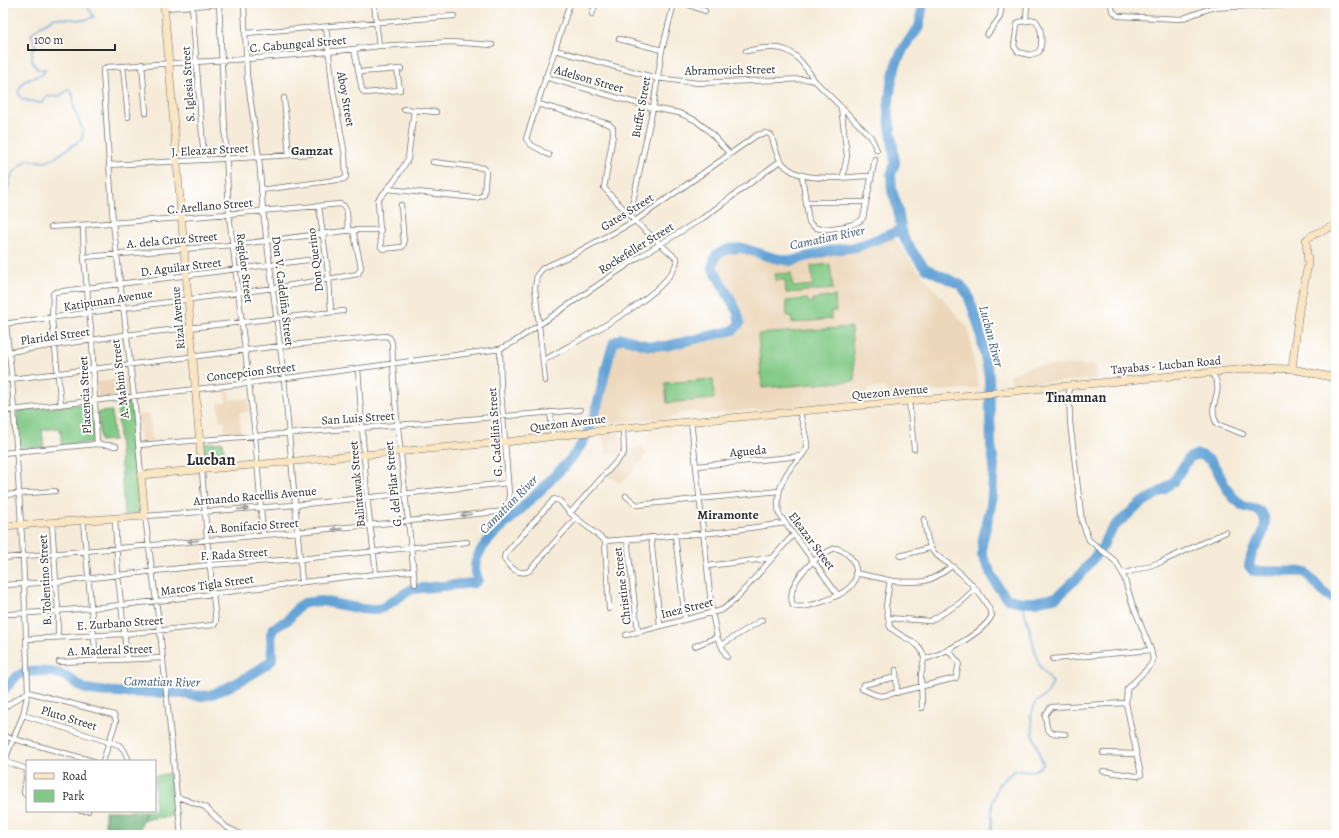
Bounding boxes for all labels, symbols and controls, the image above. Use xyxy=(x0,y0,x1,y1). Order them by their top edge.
scale bar xyxy=(28,26,115,52)
text: 100 m xyxy=(34,32,63,48)
street label: C. Cabungcal Street xyxy=(249,32,347,56)
street label: S. Iglesia Street xyxy=(177,46,199,122)
street label: Adelson Street xyxy=(552,61,625,96)
street label: Abramovich Street xyxy=(683,61,776,79)
street label: Aboy Street xyxy=(333,69,359,128)
street label: Buffet Street xyxy=(628,75,654,139)
street label: J. Eleazar Street xyxy=(171,140,249,160)
district label: Gamzat xyxy=(291,142,334,159)
street label: Gates Street xyxy=(598,189,657,235)
street label: C. Arellano Street xyxy=(167,194,253,218)
street label: Rockefeller Street xyxy=(595,218,677,278)
water label: Camatian River xyxy=(788,221,867,254)
street label: Don Querino xyxy=(303,227,327,293)
street label: A. dela Cruz Street xyxy=(125,228,218,252)
street label: Regidor Street xyxy=(233,232,257,304)
street label: Don V. Cadeliña Street xyxy=(268,235,298,347)
street label: D. Aguilar Street xyxy=(140,254,222,280)
street label: Katipunan Avenue xyxy=(62,285,154,315)
street label: Rizal Avenue xyxy=(167,286,189,350)
water label: Lucban River xyxy=(975,304,1008,369)
street label: Plaridel Street xyxy=(19,323,91,349)
street label: A. Mabini Street xyxy=(107,338,133,421)
street label: Tayabas - Lucban Road xyxy=(1110,352,1222,378)
street label: Placencia Street xyxy=(75,356,95,434)
street label: Concepcion Street xyxy=(206,359,296,385)
street label: Quezon Avenue xyxy=(851,381,929,403)
street label: G. Cadeliña Street xyxy=(484,387,506,477)
district label: Tinamnan xyxy=(1046,388,1106,407)
street label: San Luis Street xyxy=(321,407,395,429)
street label: Quezon Avenue xyxy=(529,410,607,436)
street label: Balintawak Street xyxy=(345,440,369,528)
street label: G. del Pilar Street xyxy=(381,440,405,528)
street label: Agueda xyxy=(728,441,767,461)
district label: Lucban xyxy=(187,449,235,471)
water label: Camatian River xyxy=(475,471,542,537)
street label: Armando Racellis Avenue xyxy=(192,483,317,509)
one-way arrow xyxy=(237,505,249,512)
district label: Miramonte xyxy=(697,506,759,523)
street label: Eleazar Street xyxy=(785,509,839,573)
one-way arrow xyxy=(460,512,472,519)
street label: A. Bonifacio Street xyxy=(206,515,299,537)
one-way arrow xyxy=(331,526,343,532)
street label: B. Tolentino Street xyxy=(35,534,55,626)
one-way arrow xyxy=(187,537,200,544)
street label: F. Rada Street xyxy=(200,544,268,564)
street label: Christine Street xyxy=(609,546,635,626)
street label: Marcos Tigla Street xyxy=(159,571,255,599)
street label: Inez Street xyxy=(659,594,715,622)
street label: E. Zurbano Street xyxy=(76,612,164,634)
street label: A. Maderal Street xyxy=(66,641,153,660)
water label: Camatian River xyxy=(124,672,201,691)
street label: Pluto Street xyxy=(39,702,99,734)
legend xyxy=(26,760,156,812)
text: Road xyxy=(62,768,88,784)
text: Park xyxy=(62,788,85,804)

